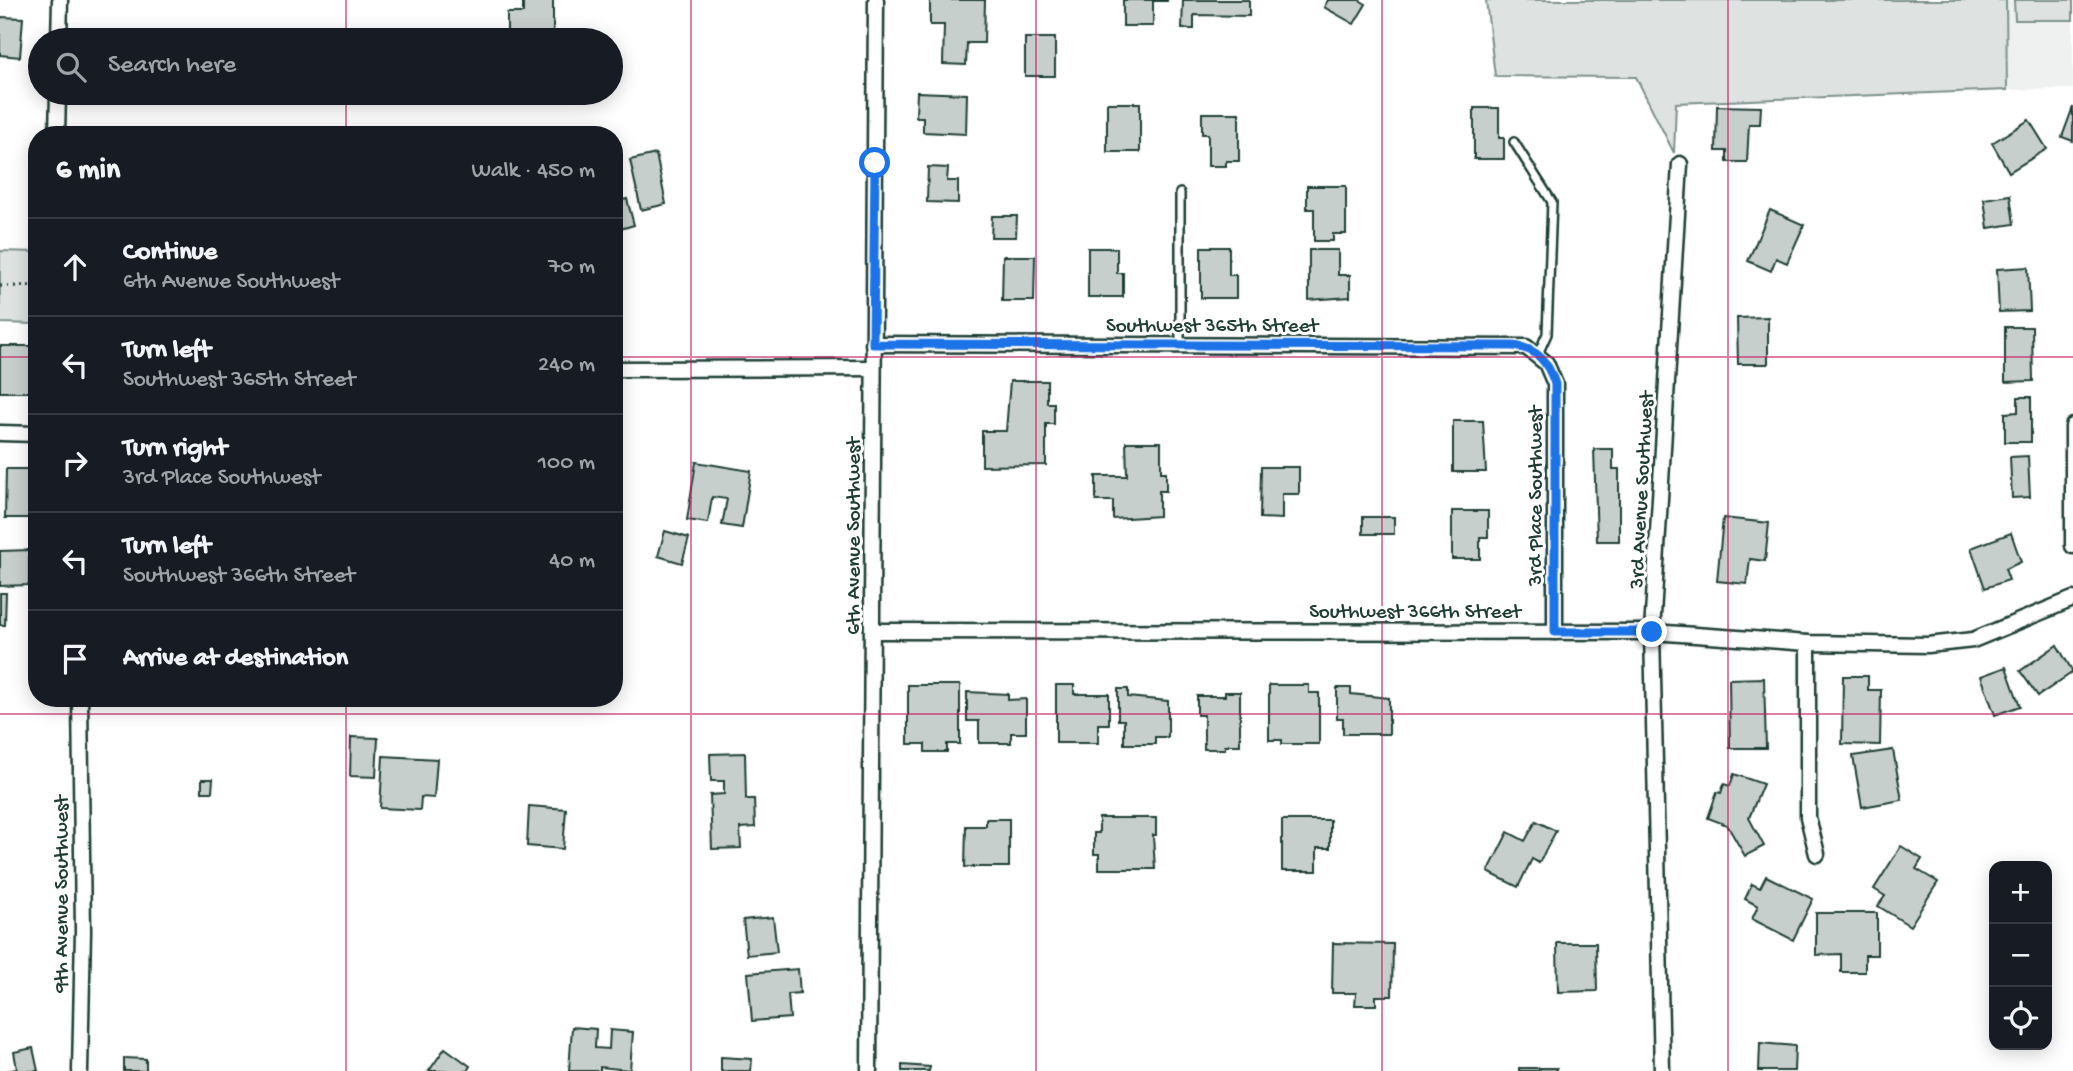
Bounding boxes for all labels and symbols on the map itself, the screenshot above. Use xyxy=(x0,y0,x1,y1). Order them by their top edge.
route start xyxy=(859,147,890,178)
street label: Southwest 365th Street xyxy=(1106,315,1320,340)
street label: 3rd Avenue Southwest xyxy=(1626,388,1661,590)
street label: 3rd Place Southwest xyxy=(1525,403,1550,587)
street label: 6th Avenue Southwest xyxy=(843,435,868,635)
street label: Southwest 366th Street xyxy=(1309,601,1523,626)
route end xyxy=(1636,616,1667,647)
street label: 9th Avenue Southwest xyxy=(51,793,76,994)

